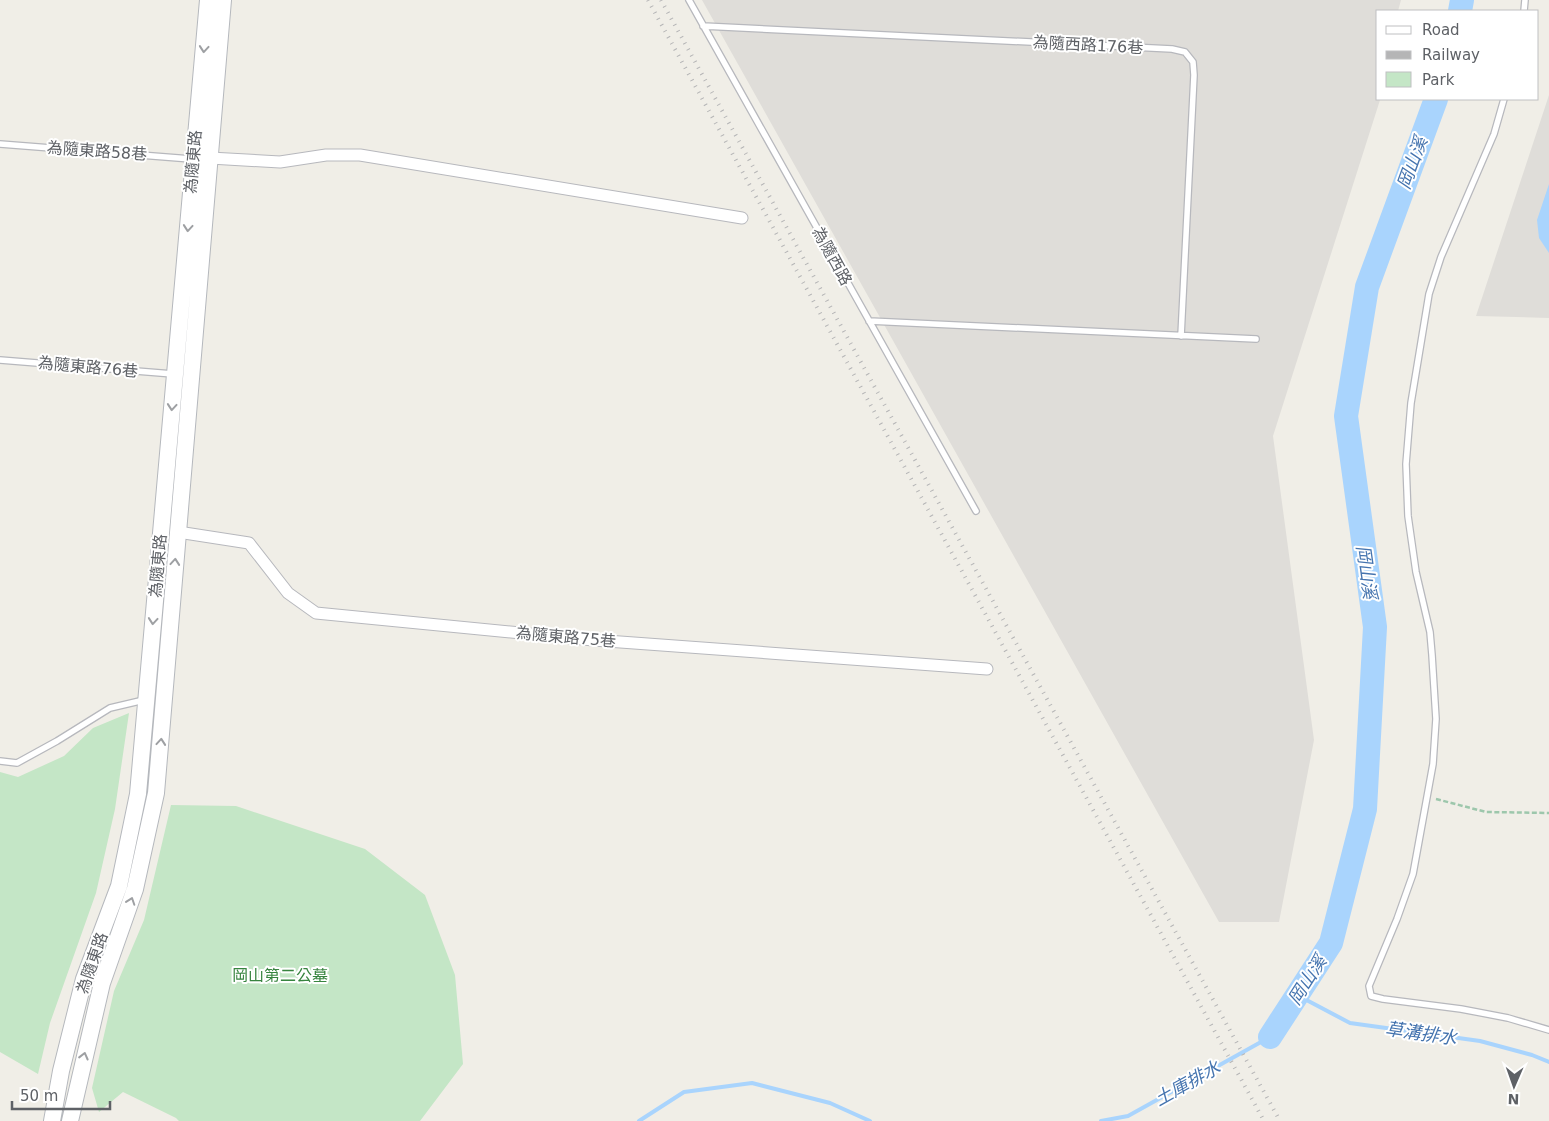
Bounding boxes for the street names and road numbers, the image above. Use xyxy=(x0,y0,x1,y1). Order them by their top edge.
street label: 為隨西路176巷 xyxy=(1032,33,1144,57)
street label: 為隨東路 xyxy=(181,129,205,195)
street label: 為隨東路58巷 xyxy=(46,138,148,164)
street label: 為隨西路 xyxy=(808,223,856,289)
street label: 為隨東路76巷 xyxy=(37,353,139,381)
street label: 為隨東路 xyxy=(146,533,170,599)
street label: 為隨東路75巷 xyxy=(515,623,617,651)
street label: 為隨東路 xyxy=(73,930,111,996)

